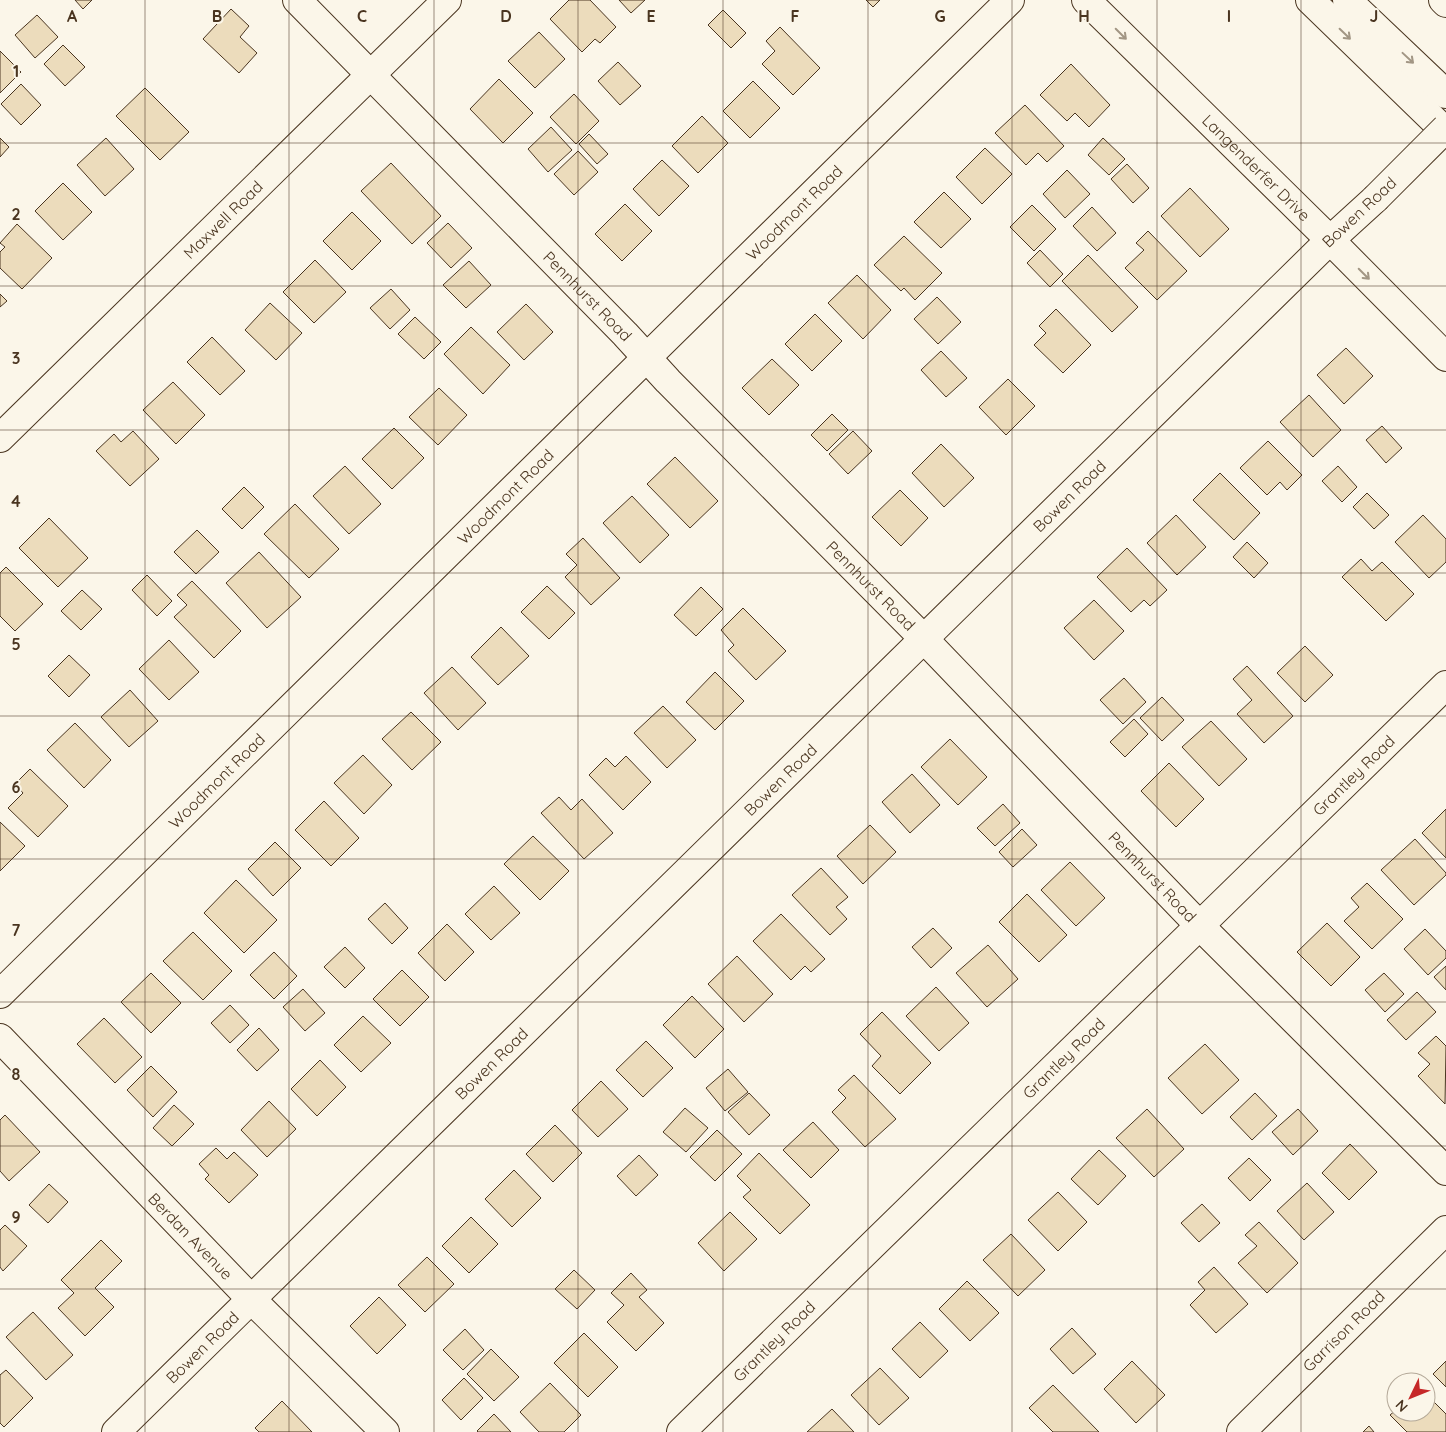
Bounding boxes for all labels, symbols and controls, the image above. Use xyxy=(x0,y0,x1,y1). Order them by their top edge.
text: A xyxy=(67,6,78,26)
text: B xyxy=(212,6,222,26)
text: C xyxy=(357,6,367,26)
text: D xyxy=(500,6,512,26)
text: E xyxy=(646,6,656,26)
text: F xyxy=(791,6,800,26)
text: G xyxy=(934,6,946,26)
text: H xyxy=(1078,6,1090,26)
text: I xyxy=(1227,6,1231,26)
text: J xyxy=(1370,6,1378,26)
one-way arrow xyxy=(1115,28,1127,40)
one-way arrow xyxy=(1339,28,1351,40)
one-way arrow xyxy=(1401,52,1414,64)
text: 1 xyxy=(13,61,19,81)
street label: Langenderfer Drive xyxy=(1198,110,1315,225)
street label: Woodmont Road xyxy=(742,161,846,264)
street label: Bowen Road xyxy=(1318,172,1400,252)
street label: Maxwell Road xyxy=(179,176,267,263)
text: 2 xyxy=(11,204,21,224)
street label: Pennhurst Road xyxy=(539,247,636,345)
one-way arrow xyxy=(1358,268,1370,281)
text: 3 xyxy=(12,348,20,368)
street label: Woodmont Road xyxy=(453,445,558,548)
street label: Bowen Road xyxy=(1029,456,1110,536)
text: 4 xyxy=(11,491,21,511)
street label: Pennhurst Road xyxy=(822,537,920,635)
text: 5 xyxy=(11,634,21,654)
street label: Woodmont Road xyxy=(164,729,269,833)
street label: Grantley Road xyxy=(1308,731,1399,820)
street label: Bowen Road xyxy=(740,739,821,820)
text: 6 xyxy=(12,777,21,797)
street label: Pennhurst Road xyxy=(1104,827,1201,926)
text: 7 xyxy=(12,920,21,940)
street label: Grantley Road xyxy=(1018,1014,1109,1103)
street label: Bowen Road xyxy=(451,1023,532,1104)
text: 8 xyxy=(12,1064,21,1084)
street label: Berdan Avenue xyxy=(144,1189,237,1284)
text: 9 xyxy=(11,1207,21,1227)
street label: Garrison Road xyxy=(1298,1286,1389,1376)
street label: Grantley Road xyxy=(729,1297,819,1386)
street label: Bowen Road xyxy=(162,1307,243,1387)
north arrow xyxy=(1386,1372,1436,1422)
text: N xyxy=(1391,1396,1412,1416)

